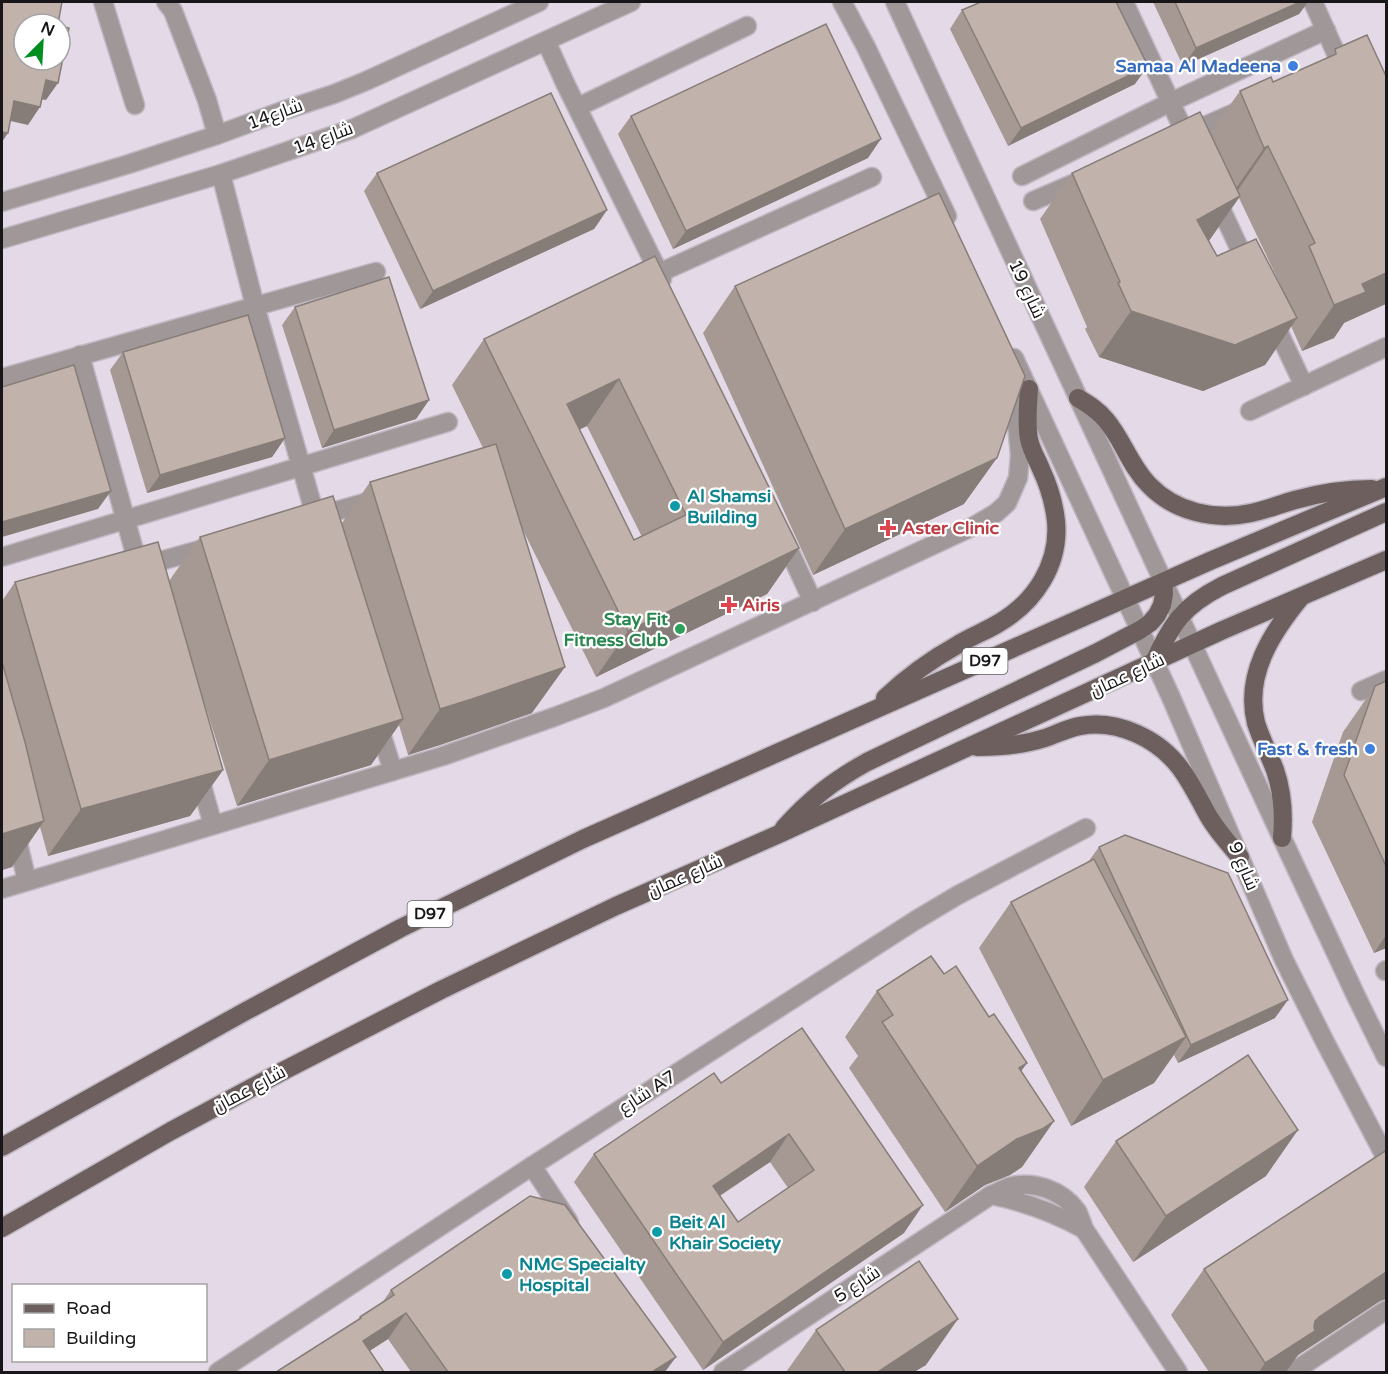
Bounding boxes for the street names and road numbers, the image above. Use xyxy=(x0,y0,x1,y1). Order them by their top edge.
street label: شارع14 xyxy=(244,94,306,135)
street label: شارع 14 xyxy=(290,117,356,160)
street label: شارع 19 xyxy=(1003,256,1050,322)
road number: D97 xyxy=(962,648,1008,674)
street label: شارع عمان xyxy=(1086,648,1168,703)
street label: شارع 9 xyxy=(1223,838,1264,894)
street label: شارع عمان xyxy=(644,850,726,903)
road number: D97 xyxy=(408,901,452,927)
street label: شارع عمان xyxy=(209,1061,290,1118)
street label: شارع A7 xyxy=(614,1065,680,1120)
street label: شارع 5 xyxy=(830,1261,885,1308)

